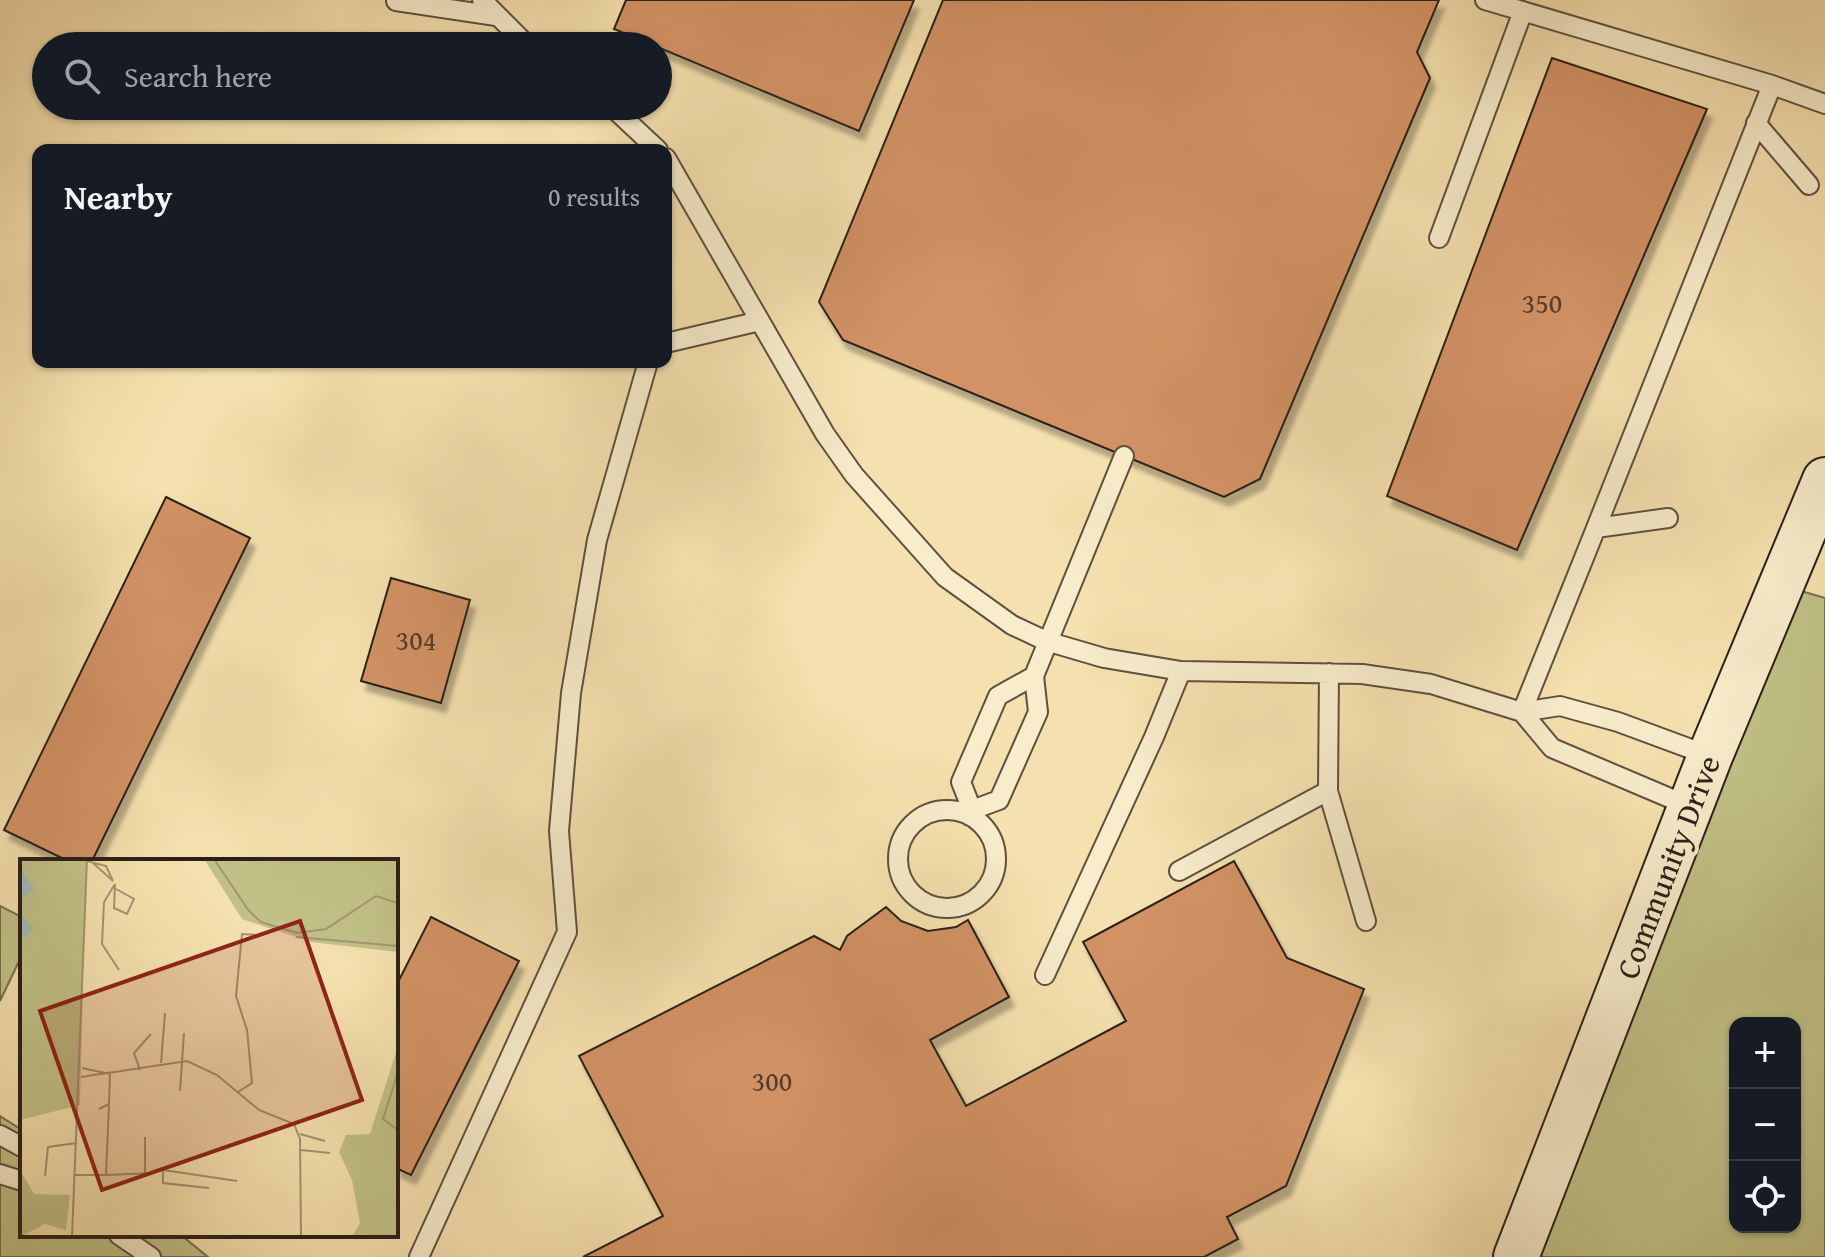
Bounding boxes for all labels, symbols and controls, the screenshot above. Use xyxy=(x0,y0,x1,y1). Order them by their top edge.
search box xyxy=(32,32,672,120)
icon: search xyxy=(60,54,104,98)
text: Search here xyxy=(124,54,272,98)
text: Nearby xyxy=(64,172,173,221)
text: 0 results xyxy=(548,177,640,216)
house number: 350 xyxy=(1522,282,1562,323)
house number: 304 xyxy=(396,619,436,660)
street label: Community Drive xyxy=(1603,748,1732,986)
inset map xyxy=(20,859,398,1237)
map controls xyxy=(1729,1017,1801,1233)
button: + xyxy=(1729,1017,1801,1089)
house number: 300 xyxy=(752,1060,792,1101)
button: − xyxy=(1729,1089,1801,1161)
button: locate xyxy=(1729,1161,1801,1233)

